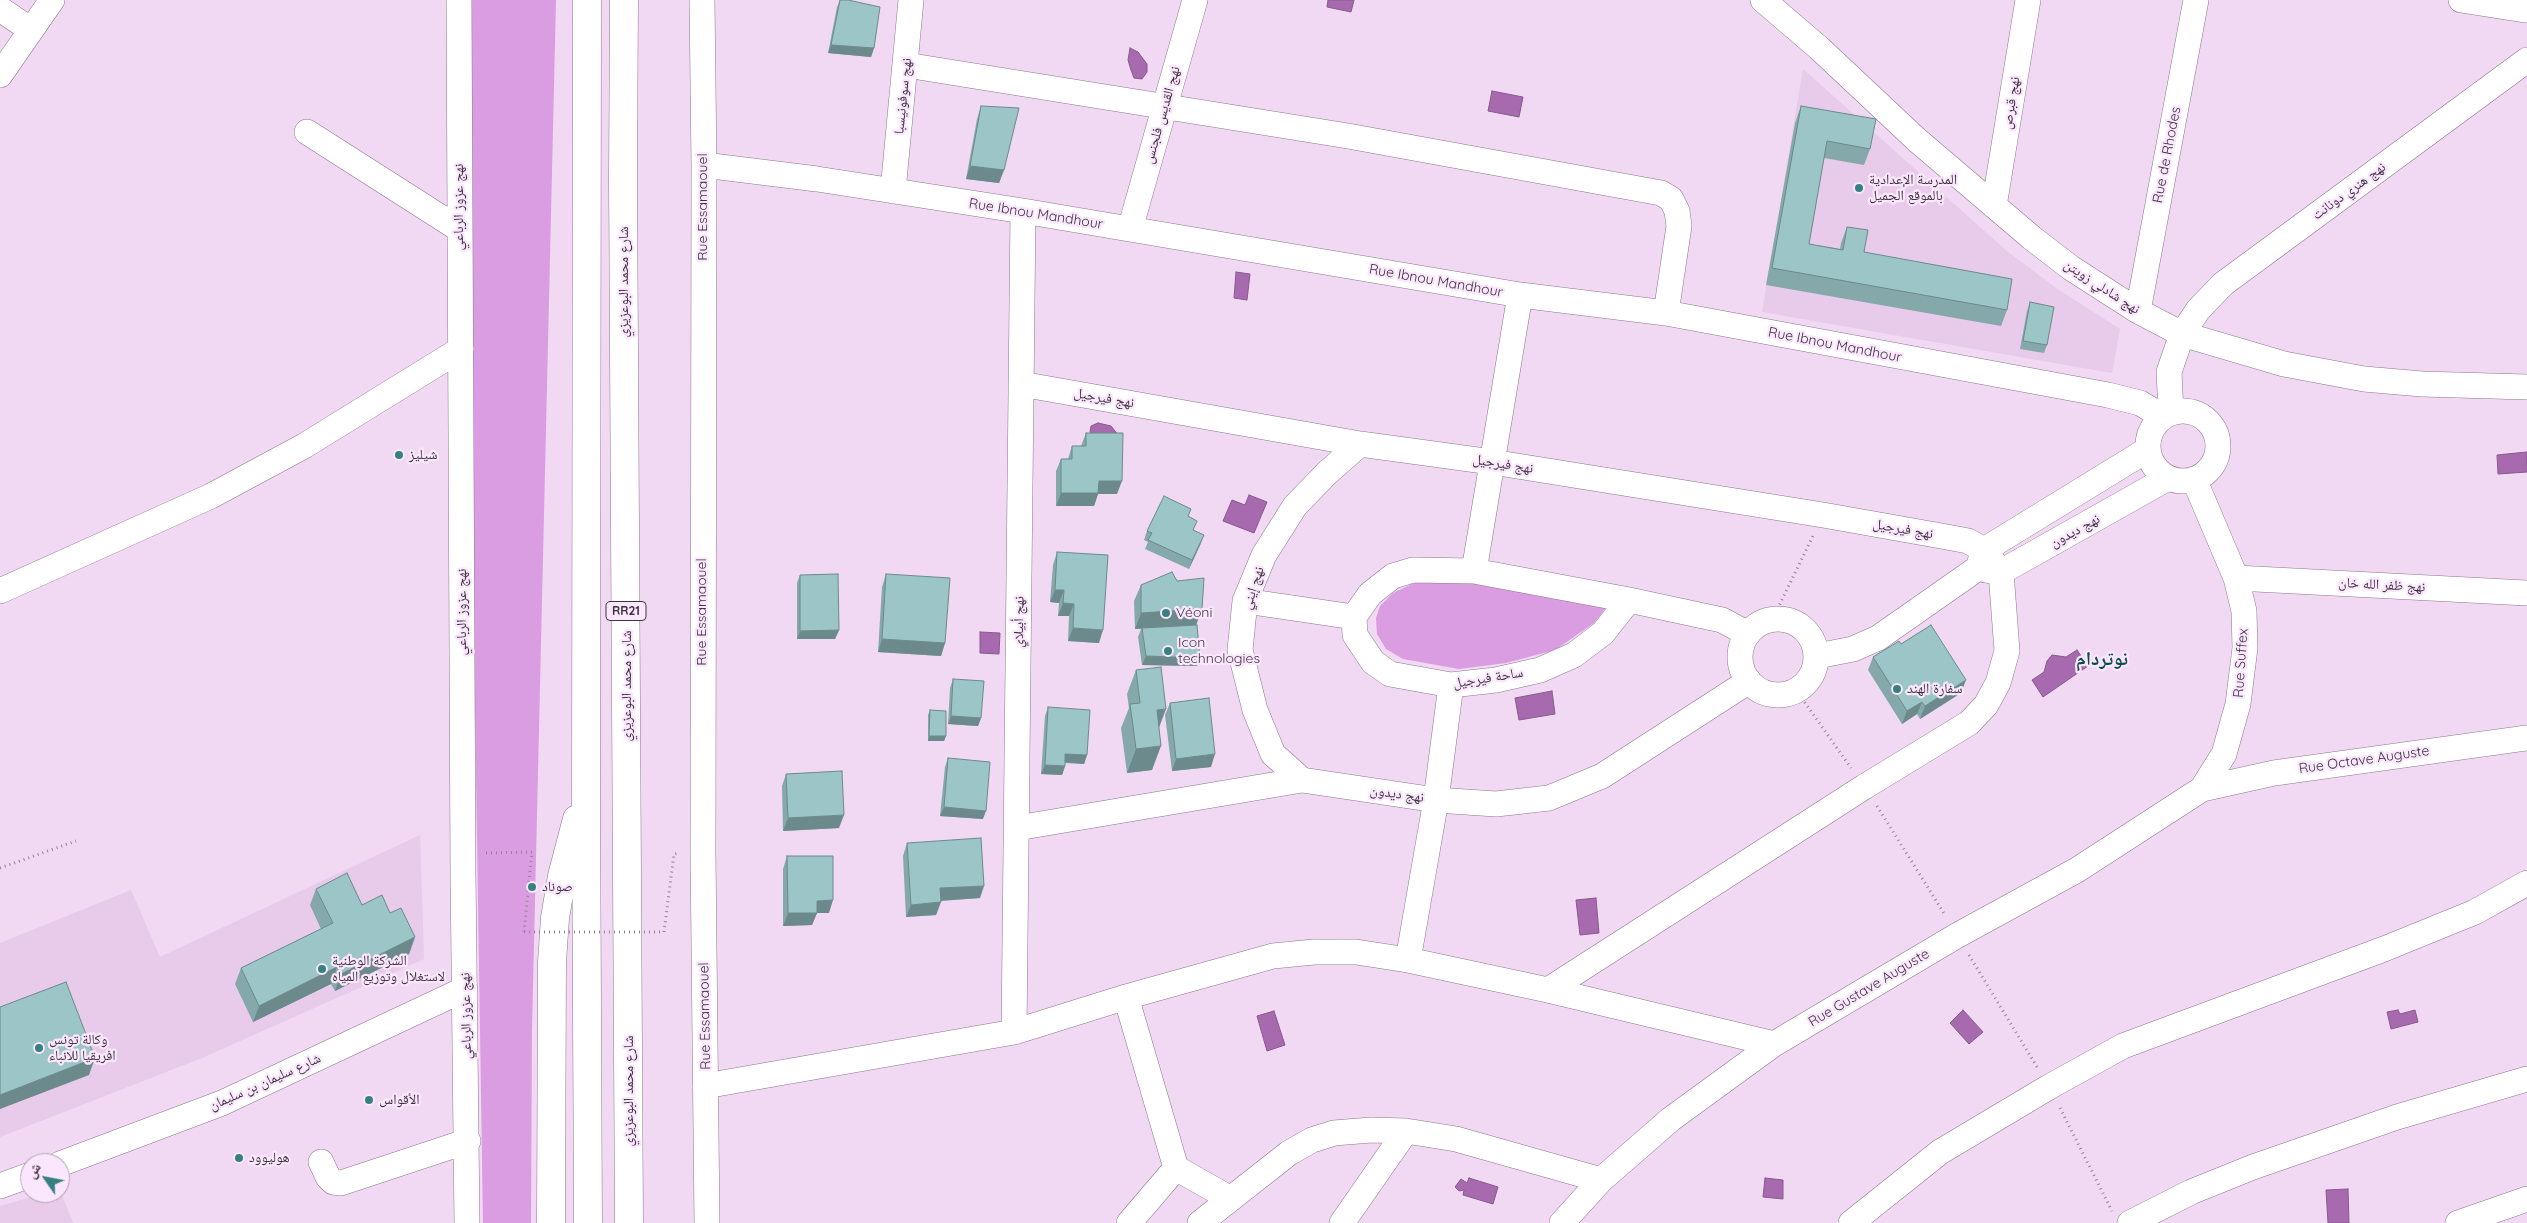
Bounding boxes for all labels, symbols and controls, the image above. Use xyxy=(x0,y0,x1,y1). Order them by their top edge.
street label: نهج سوفونيسبا xyxy=(891,57,915,135)
street label: نهج القديس فلجنس xyxy=(1140,64,1184,166)
street label: نهج قبرص xyxy=(1999,75,2023,131)
street label: Rue de Rhodes xyxy=(2149,105,2185,205)
street label: Rue Essamaouel xyxy=(695,153,711,261)
street label: نهج هنري دونانت xyxy=(2309,159,2389,223)
street label: نهج عزوز الرباعي xyxy=(451,164,467,250)
place label: المدرسة الإعدادية بالموقع الجميل xyxy=(1869,172,1957,204)
marker: المدرسة الإعدادية بالموقع الجميل xyxy=(1853,182,1865,194)
street label: Rue Ibnou Mandhour xyxy=(968,195,1104,233)
street label: شارع محمد البوعزيزي xyxy=(616,226,632,338)
street label: نهج شادلي زويتن xyxy=(2061,256,2143,318)
street label: Rue Ibnou Mandhour xyxy=(1368,261,1504,301)
street label: Rue Ibnou Mandhour xyxy=(1767,324,1903,366)
street label: نهج فيرجيل xyxy=(1072,384,1136,412)
place label: شيليز xyxy=(409,447,437,463)
marker: شيليز xyxy=(393,449,405,461)
street label: نهج فيرجيل xyxy=(1472,451,1534,477)
street label: نهج ديدون xyxy=(2047,510,2103,552)
street label: نهج فيرجيل xyxy=(1871,515,1935,543)
street label: Rue Essamaouel xyxy=(694,558,710,666)
street label: نهج إيني xyxy=(1238,564,1268,612)
street label: نهج عزوز الرباعي xyxy=(454,569,470,655)
street label: نهج ظفر الله خان xyxy=(2338,574,2426,596)
street label: نهج أبيلاي xyxy=(1010,596,1028,648)
road number: RR21 xyxy=(606,602,646,620)
place label: Véoni xyxy=(1176,605,1212,621)
marker: Véoni xyxy=(1160,607,1172,619)
street label: Rue Suffex xyxy=(2230,628,2252,698)
street label: شارع محمد البوعزيزي xyxy=(619,630,635,742)
place label: Icon technologies xyxy=(1178,635,1260,668)
marker: Icon technologies xyxy=(1162,645,1174,657)
district label: نوتردام xyxy=(2076,648,2128,670)
street label: ساحة فيرجيل xyxy=(1452,664,1524,692)
place label: سفارة الهند xyxy=(1907,681,1962,697)
marker: سفارة الهند xyxy=(1891,683,1903,695)
street label: Rue Octave Auguste xyxy=(2298,743,2430,777)
street label: نهج ديدون xyxy=(1369,782,1425,806)
place label: صوناد xyxy=(542,879,573,895)
marker: صوناد xyxy=(526,881,538,893)
street label: Rue Gustave Auguste xyxy=(1806,945,1932,1031)
place label: الشركة الوطنية لاستغلال وتوزيع المياه xyxy=(332,953,445,986)
street label: Rue Essamaouel xyxy=(696,962,714,1070)
marker: الشركة الوطنية لاستغلال وتوزيع المياه xyxy=(316,963,328,975)
street label: نهج عزوز الرباعي xyxy=(457,972,475,1060)
place label: وكالة تونس افريقيا للانباء xyxy=(49,1032,116,1064)
street label: شارع محمد البوعزيزي xyxy=(621,1035,637,1147)
marker: وكالة تونس افريقيا للانباء xyxy=(33,1042,45,1054)
street label: شارع سليمان بن سليمان xyxy=(207,1050,323,1114)
place label: الأقواس xyxy=(379,1092,420,1108)
marker: الأقواس xyxy=(363,1094,375,1106)
place label: هوليوود xyxy=(249,1150,290,1166)
marker: هوليوود xyxy=(233,1152,245,1164)
north arrow xyxy=(20,1153,70,1203)
text: ش xyxy=(22,1159,45,1182)

